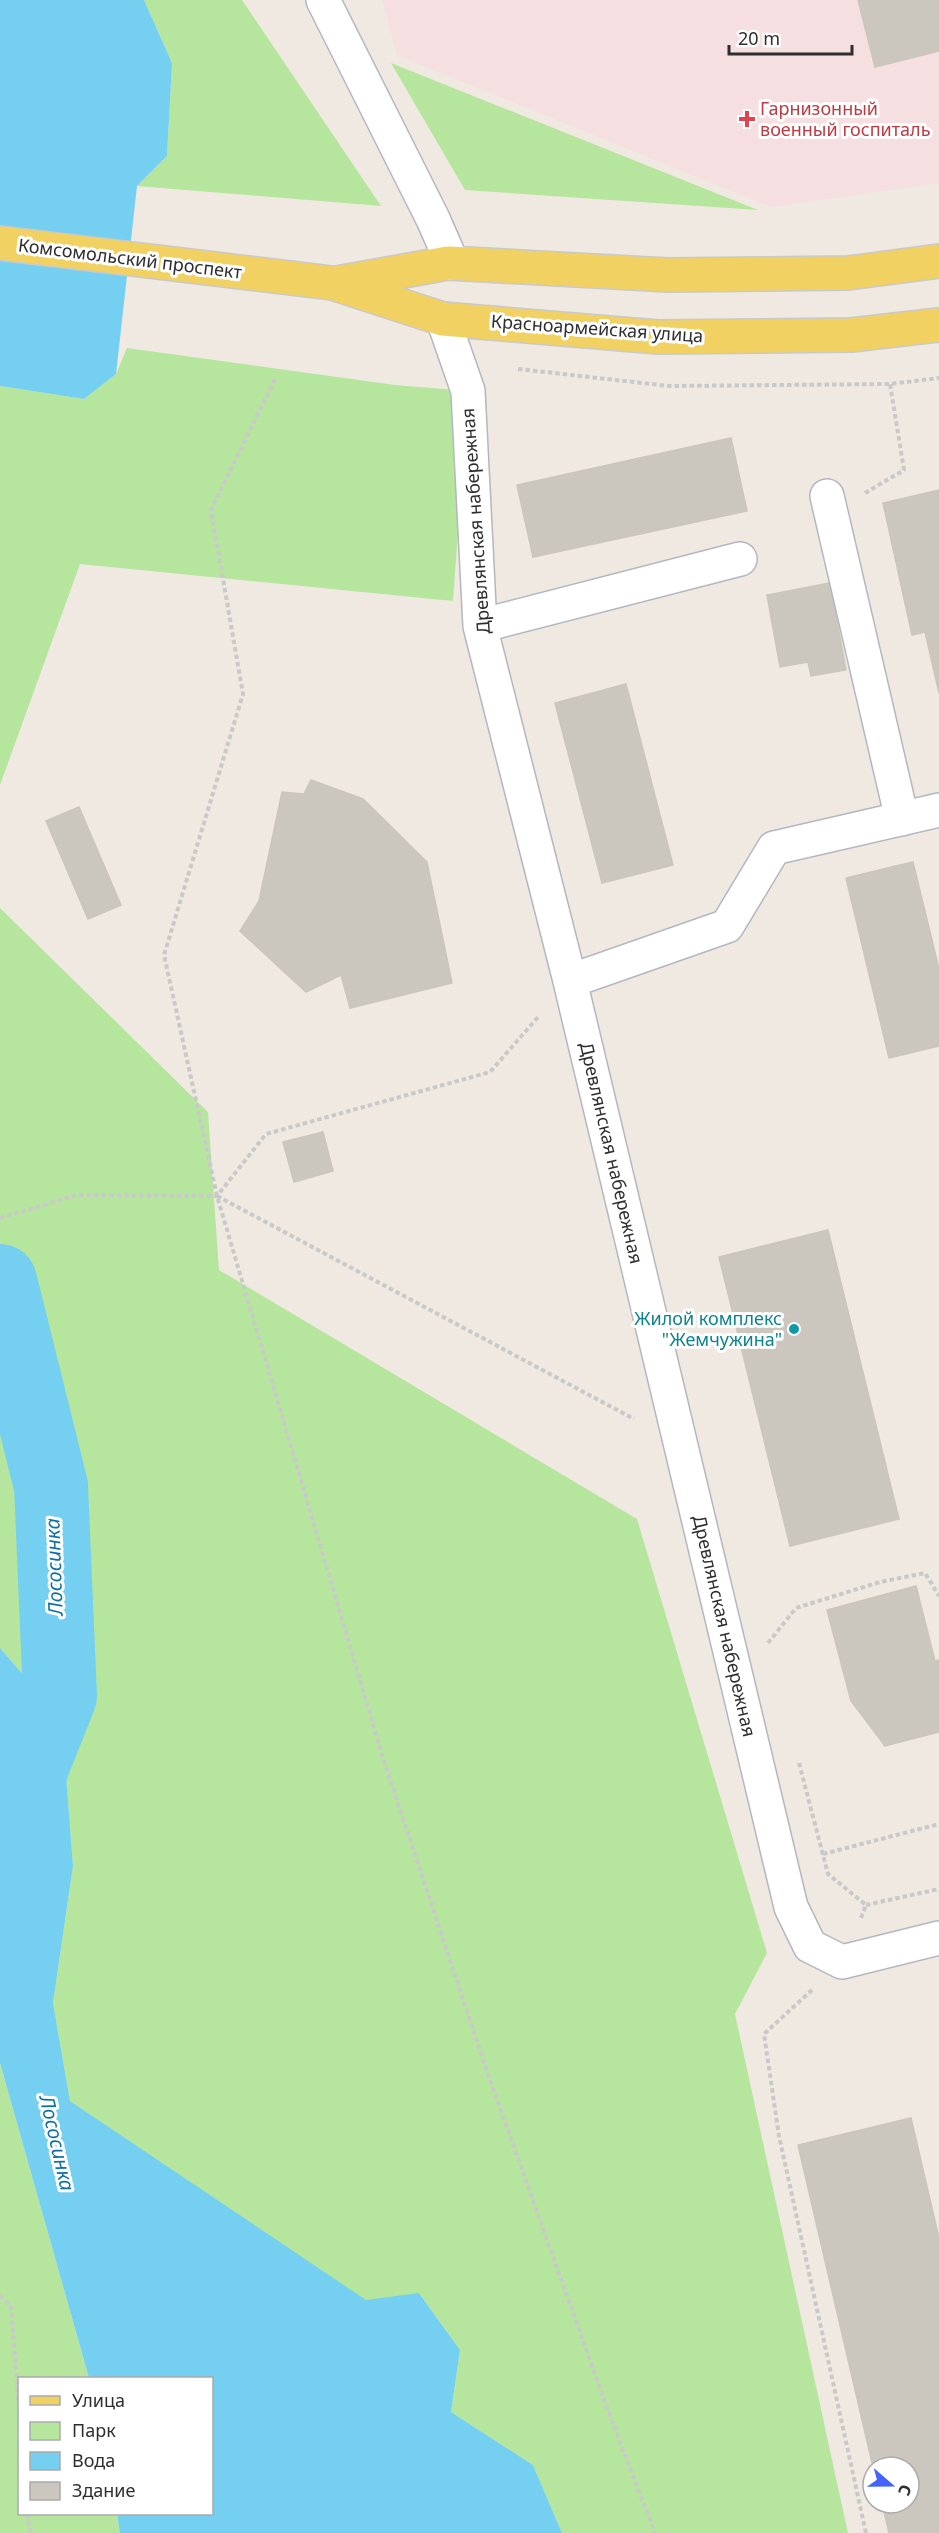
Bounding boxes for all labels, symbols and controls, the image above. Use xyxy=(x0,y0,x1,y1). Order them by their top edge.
scale bar xyxy=(729,18,852,56)
text: 20 m xyxy=(738,26,780,50)
place label: Гарнизонный военный госпиталь xyxy=(760,96,931,141)
marker: Гарнизонный военный госпиталь xyxy=(738,110,756,128)
street label: Комсомольский проспект xyxy=(17,232,244,284)
street label: Красноармейская улица xyxy=(490,309,704,347)
street label: Древлянская набережная xyxy=(455,407,495,635)
street label: Древлянская набережная xyxy=(575,1040,649,1266)
place label: Жилой комплекс "Жемчужина" xyxy=(634,1306,782,1351)
marker: Жилой комплекс "Жемчужина" xyxy=(787,1322,801,1336)
street label: Древлянская набережная xyxy=(688,1513,762,1739)
water label: Лососинка xyxy=(38,1518,69,1617)
water label: Лососинка xyxy=(33,2091,82,2193)
legend xyxy=(18,2377,213,2515)
text: Улица xyxy=(72,2388,125,2412)
text: Парк xyxy=(72,2418,116,2442)
text: Вода xyxy=(72,2448,115,2472)
north arrow xyxy=(861,2455,921,2515)
text: Здание xyxy=(72,2478,136,2502)
text: С xyxy=(893,2482,917,2499)

